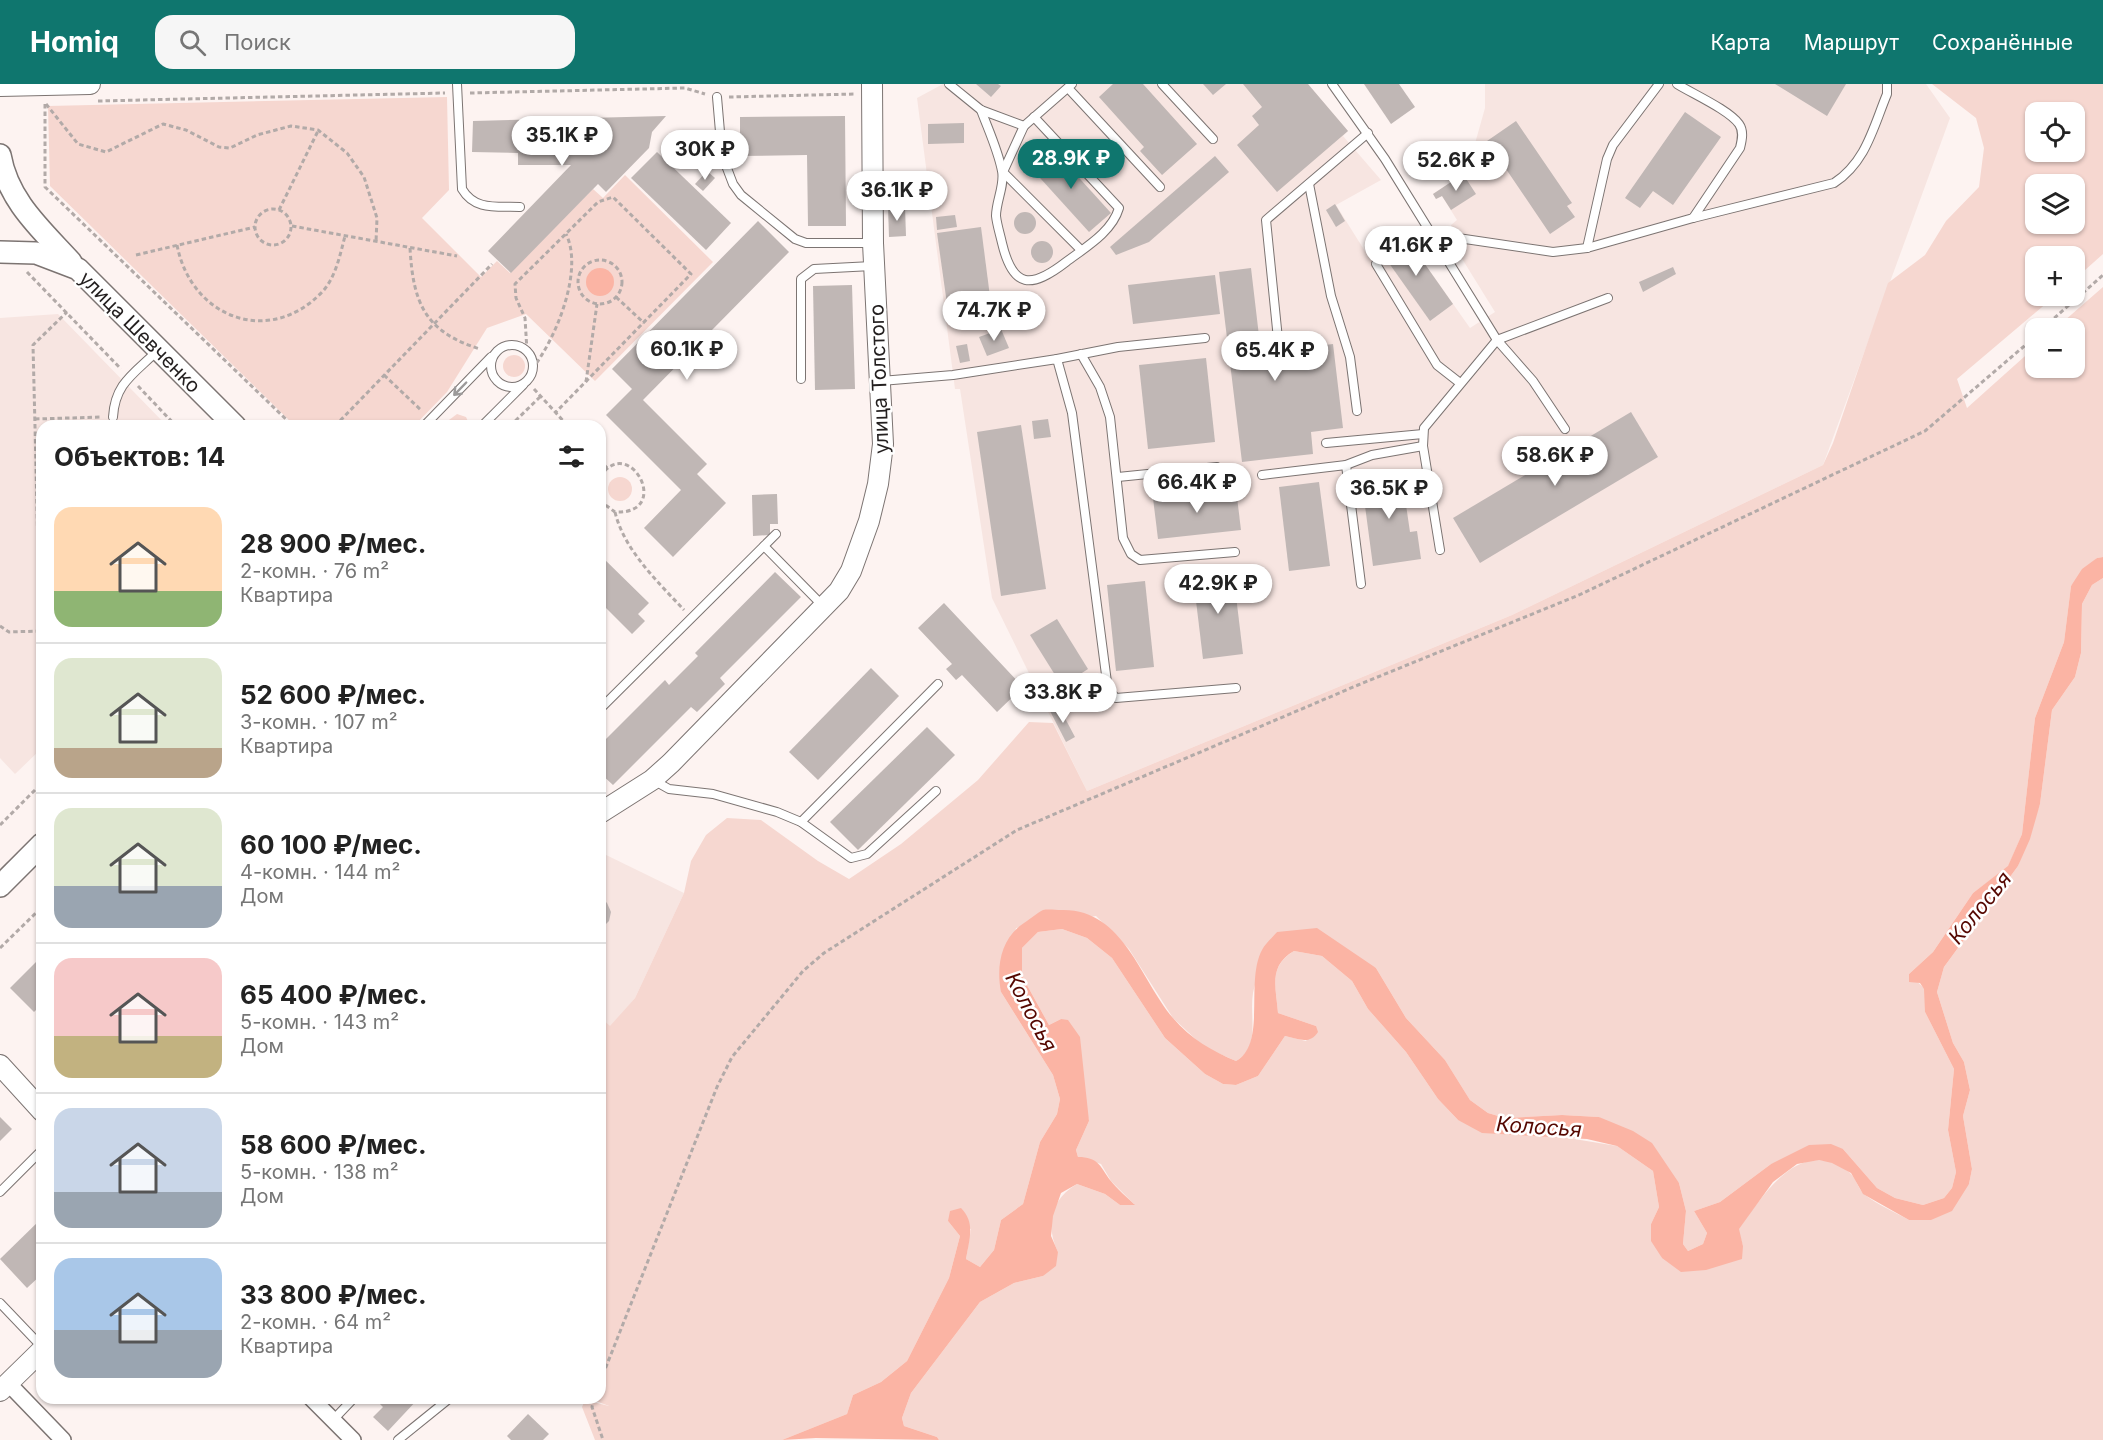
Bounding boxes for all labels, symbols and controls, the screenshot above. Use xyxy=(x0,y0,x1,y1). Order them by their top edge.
search box xyxy=(155,15,575,69)
text: Homiq xyxy=(30,25,119,59)
icon: search xyxy=(176,26,209,59)
text: Поиск xyxy=(224,29,291,55)
text: Карта xyxy=(1710,30,1771,55)
text: Маршрут xyxy=(1804,30,1899,55)
text: Сохранённые xyxy=(1932,30,2073,55)
map controls xyxy=(2025,102,2085,378)
button: locate xyxy=(2025,102,2085,162)
pin: 35.1K ₽ xyxy=(507,116,617,167)
text: 35.1K ₽ xyxy=(526,123,598,147)
pin: 30K ₽ xyxy=(663,130,747,181)
text: 30K ₽ xyxy=(675,137,735,161)
pin: 28.9K ₽ xyxy=(1016,139,1126,190)
pin: 52.6K ₽ xyxy=(1401,141,1511,192)
text: 28.9K ₽ xyxy=(1032,146,1110,170)
text: 52.6K ₽ xyxy=(1417,148,1495,172)
pin: 36.1K ₽ xyxy=(842,171,952,222)
button: layers xyxy=(2025,174,2085,234)
text: 36.1K ₽ xyxy=(861,178,933,202)
pin: 41.6K ₽ xyxy=(1361,226,1471,277)
text: 41.6K ₽ xyxy=(1379,233,1453,257)
button: + xyxy=(2025,246,2085,306)
street label: улица Шевченко xyxy=(74,266,206,398)
pin: 74.7K ₽ xyxy=(939,291,1049,342)
text: 74.7K ₽ xyxy=(956,298,1032,322)
street label: улица Толстого xyxy=(864,304,894,454)
button: − xyxy=(2025,318,2085,378)
pin: 60.1K ₽ xyxy=(632,330,742,381)
pin: 65.4K ₽ xyxy=(1220,331,1330,382)
text: 60.1K ₽ xyxy=(650,337,724,361)
text: 65.4K ₽ xyxy=(1235,338,1315,362)
one-way arrow xyxy=(453,381,468,396)
pin: 58.6K ₽ xyxy=(1500,436,1610,487)
icon: filters xyxy=(555,440,588,473)
text: Объектов: 14 xyxy=(54,441,225,472)
text: 58.6K ₽ xyxy=(1516,443,1594,467)
pin: 66.4K ₽ xyxy=(1142,463,1252,514)
pin: 36.5K ₽ xyxy=(1334,469,1444,520)
text: 66.4K ₽ xyxy=(1157,470,1237,494)
text: 36.5K ₽ xyxy=(1350,476,1428,500)
text: 28 900 ₽/мес. xyxy=(240,528,427,559)
icon: home xyxy=(102,531,174,603)
text: 2-комн. · 76 m² xyxy=(240,559,389,583)
pin: 42.9K ₽ xyxy=(1163,564,1273,615)
text: 42.9K ₽ xyxy=(1178,571,1258,595)
text: Квартира xyxy=(240,583,333,607)
pin: 33.8K ₽ xyxy=(1008,673,1118,724)
text: 52 600 ₽/мес. xyxy=(240,679,426,710)
text: 33.8K ₽ xyxy=(1024,680,1102,704)
icon: home xyxy=(102,682,174,754)
text: 3-комн. · 107 m² xyxy=(240,710,398,734)
text: Квартира xyxy=(240,734,333,758)
text: 60 100 ₽/мес. xyxy=(240,829,422,860)
icon: home xyxy=(102,832,174,904)
text: 4-комн. · 144 m² xyxy=(240,860,400,884)
water label: Колосья xyxy=(1943,866,2016,949)
text: Дом xyxy=(240,884,284,908)
water label: Колосья xyxy=(1000,968,1063,1056)
text: 65 400 ₽/мес. xyxy=(240,979,427,1010)
icon: home xyxy=(102,982,174,1054)
text: 5-комн. · 143 m² xyxy=(240,1010,399,1034)
text: Дом xyxy=(240,1034,284,1058)
water label: Колосья xyxy=(1495,1111,1583,1142)
text: 58 600 ₽/мес. xyxy=(240,1129,427,1160)
icon: home xyxy=(102,1132,174,1204)
text: 5-комн. · 138 m² xyxy=(240,1160,399,1184)
text: Дом xyxy=(240,1184,284,1208)
text: 33 800 ₽/мес. xyxy=(240,1279,427,1310)
icon: home xyxy=(102,1282,174,1354)
text: 2-комн. · 64 m² xyxy=(240,1310,391,1334)
text: Квартира xyxy=(240,1334,333,1358)

